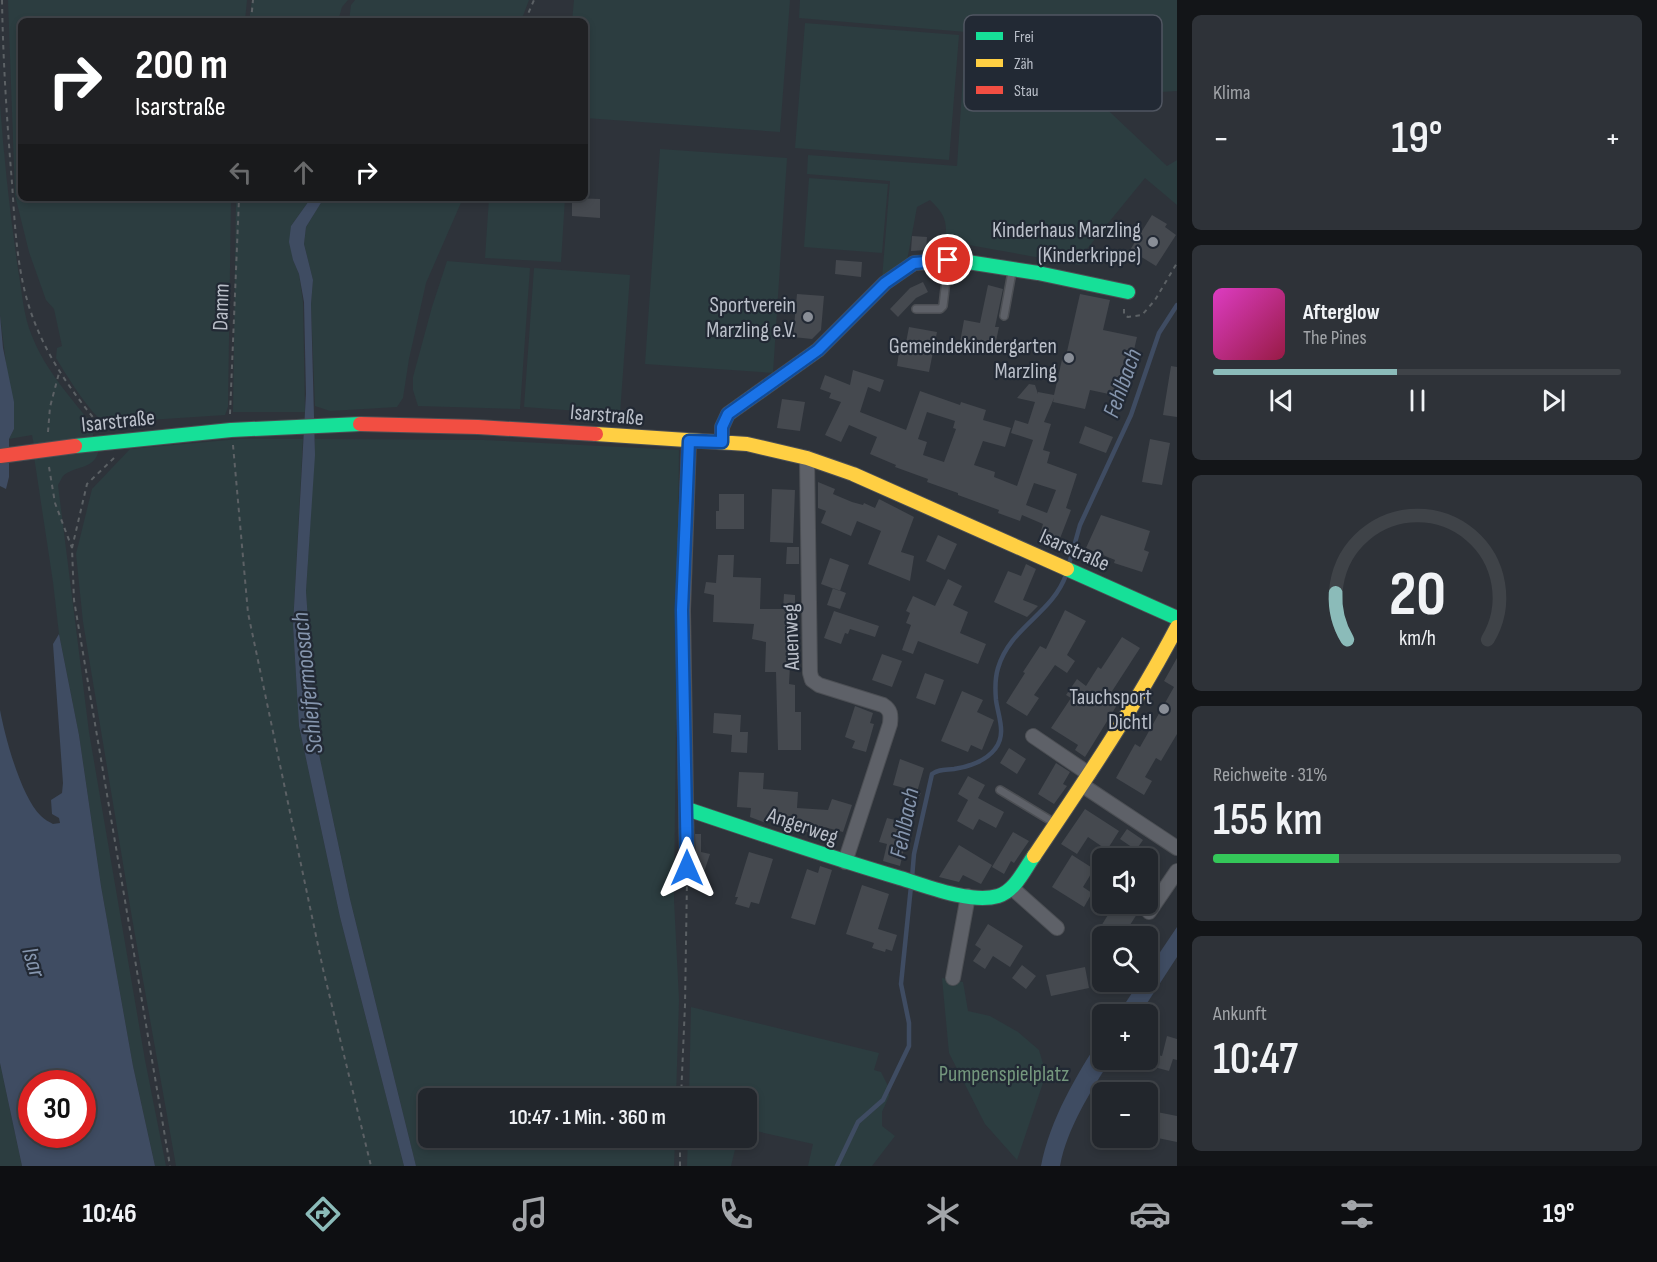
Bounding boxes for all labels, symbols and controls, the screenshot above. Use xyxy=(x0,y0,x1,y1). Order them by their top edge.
legend xyxy=(964,15,1162,111)
text: Frei xyxy=(1014,28,1034,47)
text: 200 m xyxy=(135,40,228,91)
icon: right xyxy=(36,42,114,120)
text: Zäh xyxy=(1014,55,1033,74)
text: Klima xyxy=(1213,81,1251,105)
text: Stau xyxy=(1014,82,1039,101)
text: Isarstraße xyxy=(135,91,226,123)
text: 19° xyxy=(1391,111,1443,166)
text: − xyxy=(1213,119,1229,159)
text: + xyxy=(1605,119,1621,159)
icon: left xyxy=(224,156,257,189)
icon: ahead xyxy=(287,156,320,189)
icon: right xyxy=(350,156,383,189)
place label: Kinderhaus Marzling (Kinderkrippe) xyxy=(992,217,1141,269)
pin xyxy=(922,234,973,285)
marker: Kinderhaus Marzling (Kinderkrippe) xyxy=(1146,235,1160,249)
icon: arrive xyxy=(931,243,964,276)
street label: Damm xyxy=(207,283,236,331)
place label: Sportverein Marzling e.V. xyxy=(706,292,796,344)
text: Afterglow xyxy=(1303,299,1380,326)
marker: Sportverein Marzling e.V. xyxy=(801,310,815,324)
text: The Pines xyxy=(1303,326,1367,350)
place label: Gemeindekindergarten Marzling xyxy=(889,333,1057,385)
water label: Fehlbach xyxy=(1097,345,1148,422)
marker: Gemeindekindergarten Marzling xyxy=(1062,351,1076,365)
icon: previous xyxy=(1265,384,1298,417)
icon: pause xyxy=(1401,384,1434,417)
icon: next xyxy=(1537,384,1570,417)
street label: Isarstraße xyxy=(569,399,645,432)
street label: Isarstraße xyxy=(80,404,156,439)
street label: Isarstraße xyxy=(1035,523,1114,578)
text: 20 xyxy=(1388,558,1446,633)
street label: Auenweg xyxy=(777,603,806,672)
water label: Schleifermoosach xyxy=(286,611,329,755)
text: km/h xyxy=(1398,626,1436,651)
place label: Tauchsport Dichtl xyxy=(1069,684,1152,736)
marker: Tauchsport Dichtl xyxy=(1157,702,1171,716)
text: Reichweite · 31% xyxy=(1213,763,1327,787)
water label: Fehlbach xyxy=(883,785,926,861)
text: 155 km xyxy=(1213,793,1323,848)
street label: Angerweg xyxy=(763,801,842,851)
position arrow xyxy=(655,836,719,900)
map controls xyxy=(1092,848,1158,1148)
button: sound xyxy=(1092,848,1158,914)
button: search xyxy=(1092,926,1158,992)
water label: Isar xyxy=(15,944,52,982)
text: Ankunft xyxy=(1213,1002,1267,1026)
button: + xyxy=(1092,1004,1158,1070)
text: 10:47 xyxy=(1213,1032,1298,1087)
park label: Pumpenspielplatz xyxy=(939,1061,1069,1088)
speed limit sign: 30 xyxy=(18,1070,96,1148)
button: − xyxy=(1092,1082,1158,1148)
text: 10:47 · 1 Min. · 360 m xyxy=(509,1104,666,1131)
icon: directions xyxy=(302,1193,344,1235)
icon: music xyxy=(509,1193,551,1235)
icon: phone xyxy=(715,1193,757,1235)
icon: climate xyxy=(922,1193,964,1235)
icon: car xyxy=(1129,1193,1171,1235)
icon: filters xyxy=(1336,1193,1378,1235)
text: 10:46 xyxy=(82,1198,137,1230)
text: 19° xyxy=(1543,1198,1575,1230)

